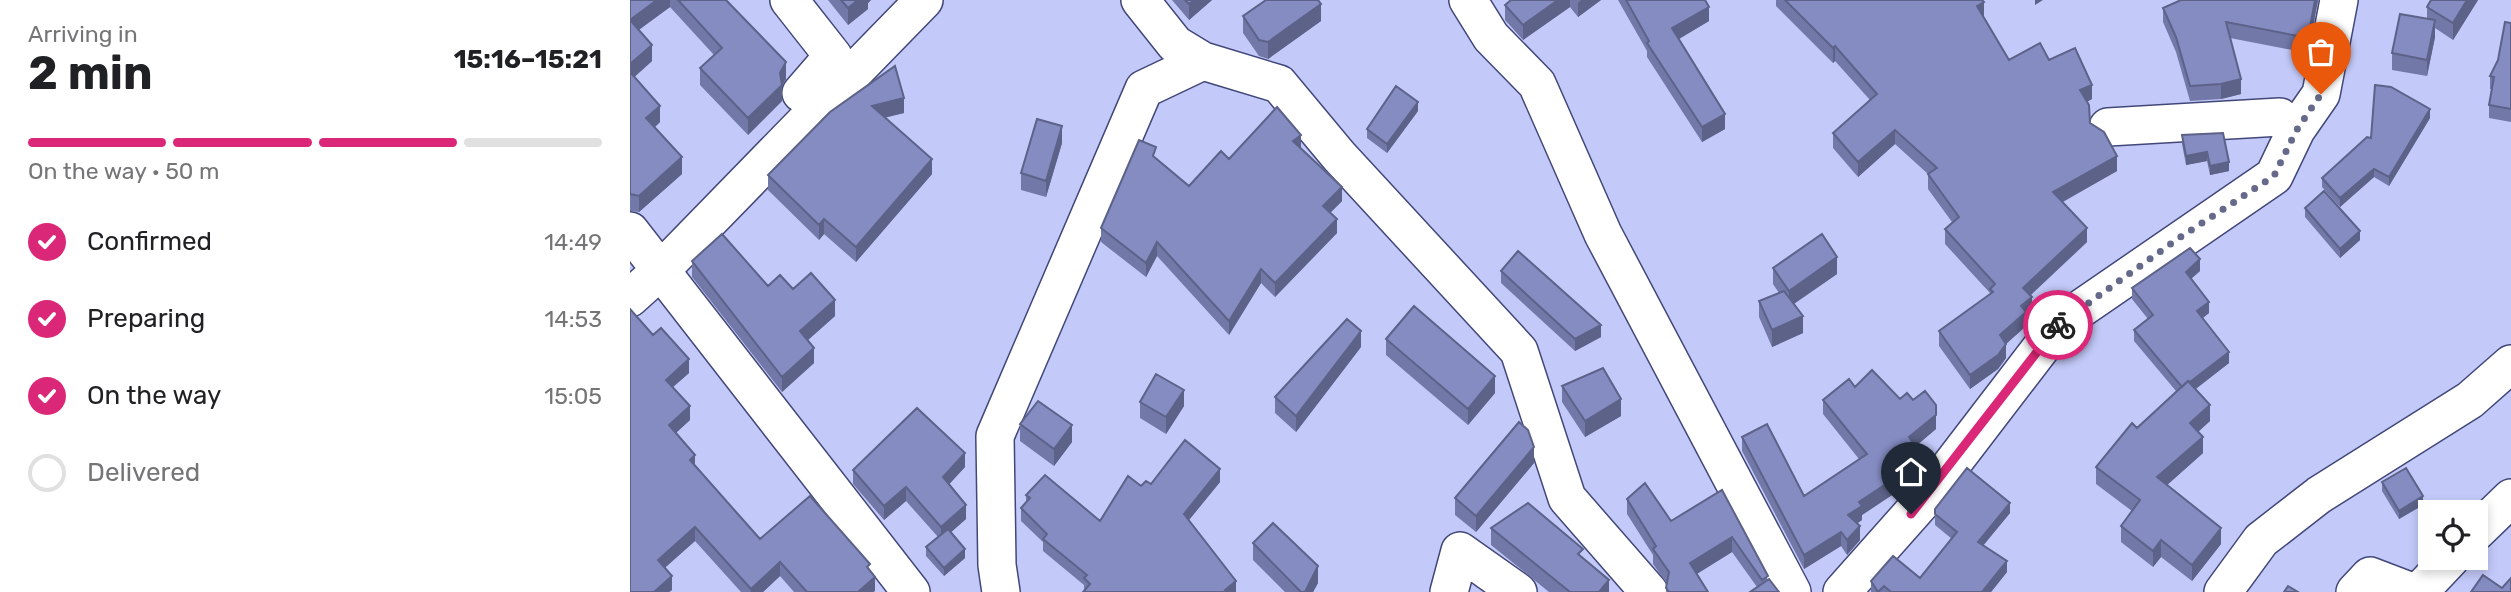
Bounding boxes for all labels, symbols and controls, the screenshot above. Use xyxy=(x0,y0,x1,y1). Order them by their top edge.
text: Arriving in xyxy=(28,20,138,48)
pin xyxy=(2291,22,2351,94)
icon: bag xyxy=(2302,33,2340,71)
text: 15:16–15:21 xyxy=(454,44,602,75)
text: 2 min xyxy=(28,46,153,101)
text: On the way · 50 m xyxy=(28,157,219,185)
icon: check xyxy=(28,223,66,261)
text: Confirmed xyxy=(87,226,212,257)
text: 14:49 xyxy=(544,228,602,256)
courier xyxy=(2023,290,2093,360)
icon: check xyxy=(28,300,66,338)
text: Preparing xyxy=(87,303,205,334)
text: 14:53 xyxy=(545,305,602,333)
icon: bike xyxy=(2039,306,2077,344)
icon: check xyxy=(28,377,66,415)
text: On the way xyxy=(87,380,221,411)
text: 15:05 xyxy=(544,382,602,410)
pin xyxy=(1881,442,1941,514)
icon: home xyxy=(1892,453,1930,491)
text: Delivered xyxy=(87,457,200,488)
map controls xyxy=(2418,500,2488,570)
button: locate xyxy=(2418,500,2488,570)

